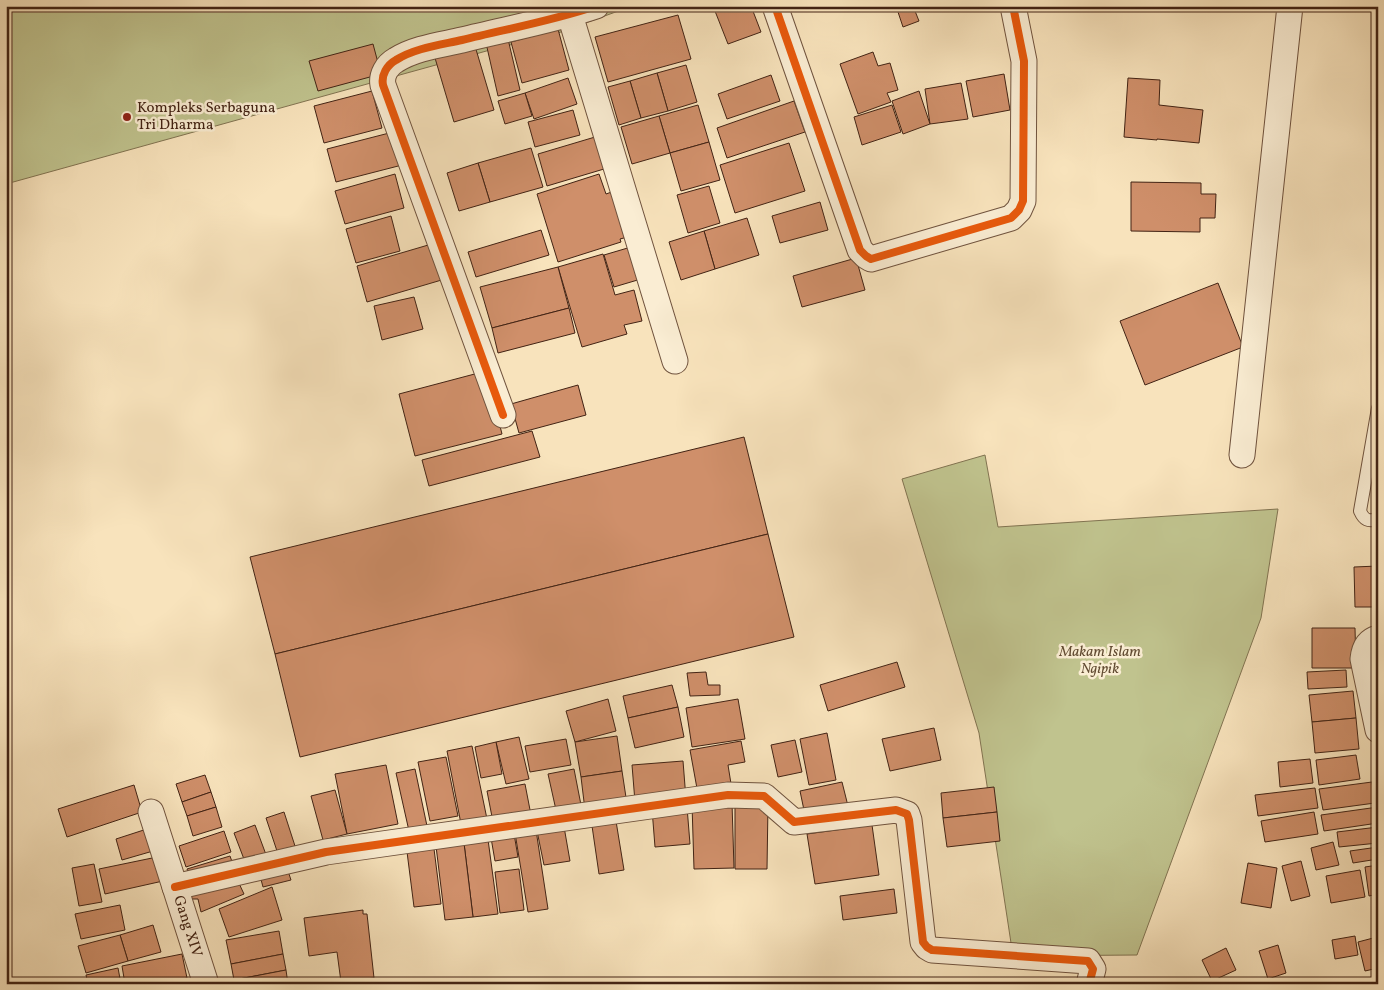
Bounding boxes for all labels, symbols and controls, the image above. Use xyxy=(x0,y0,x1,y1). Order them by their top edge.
place label: Kompleks Serbaguna Tri Dharma xyxy=(137,98,275,136)
marker: Kompleks Serbaguna Tri Dharma xyxy=(121,111,133,123)
park label: Makam Islam Ngipik xyxy=(1058,642,1141,680)
street label: Gang XIV xyxy=(168,893,207,960)

